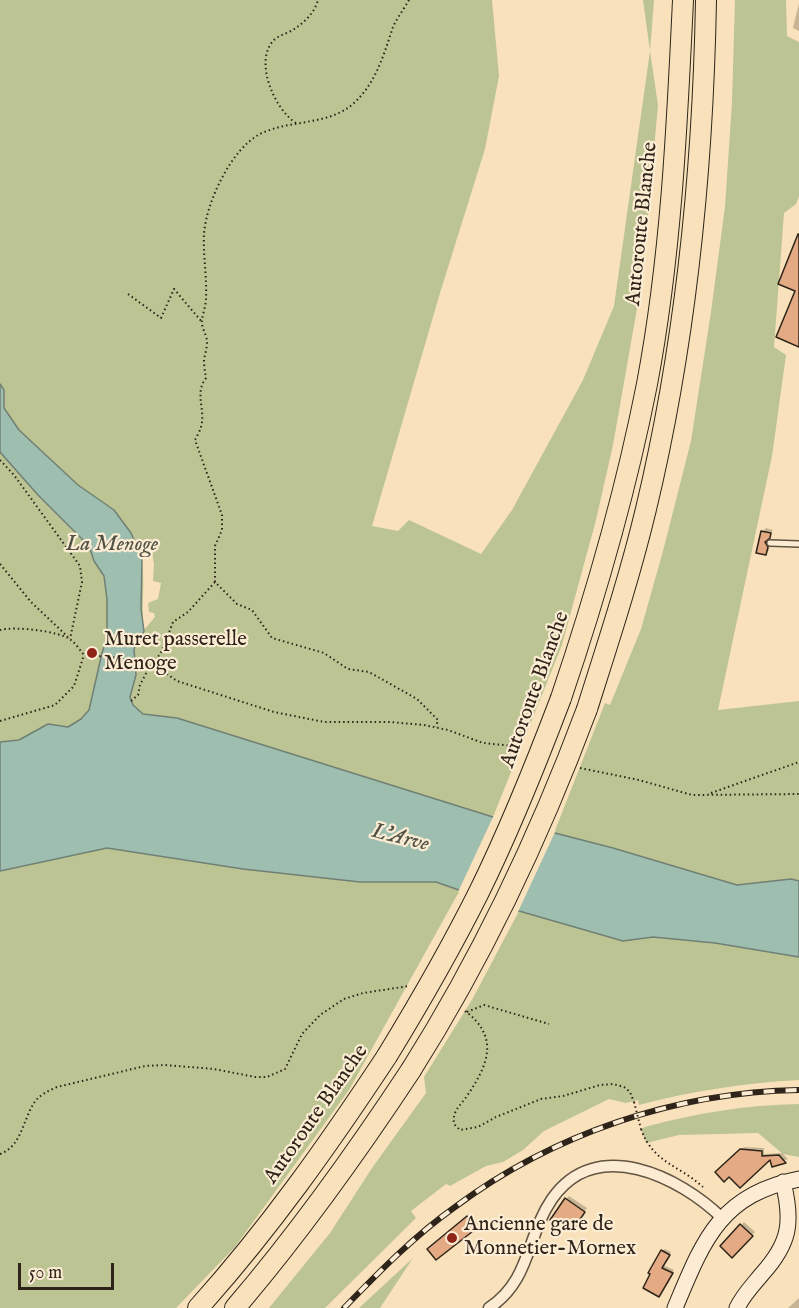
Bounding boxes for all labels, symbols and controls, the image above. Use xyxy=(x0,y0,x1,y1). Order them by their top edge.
street label: Autoroute Blanche xyxy=(622,141,664,307)
water label: La Menoge xyxy=(66,532,158,558)
street label: Autoroute Blanche xyxy=(496,608,576,772)
place label: Muret passerelle Menoge xyxy=(104,628,247,678)
marker: Muret passerelle Menoge xyxy=(85,646,99,660)
water label: L'Arve xyxy=(369,819,431,859)
street label: Autoroute Blanche xyxy=(260,1040,374,1190)
place label: Ancienne gare de Monnetier-Mornex xyxy=(464,1213,636,1263)
marker: Ancienne gare de Monnetier-Mornex xyxy=(445,1231,459,1245)
scale bar xyxy=(21,1251,117,1289)
text: 50 m xyxy=(29,1262,62,1285)

